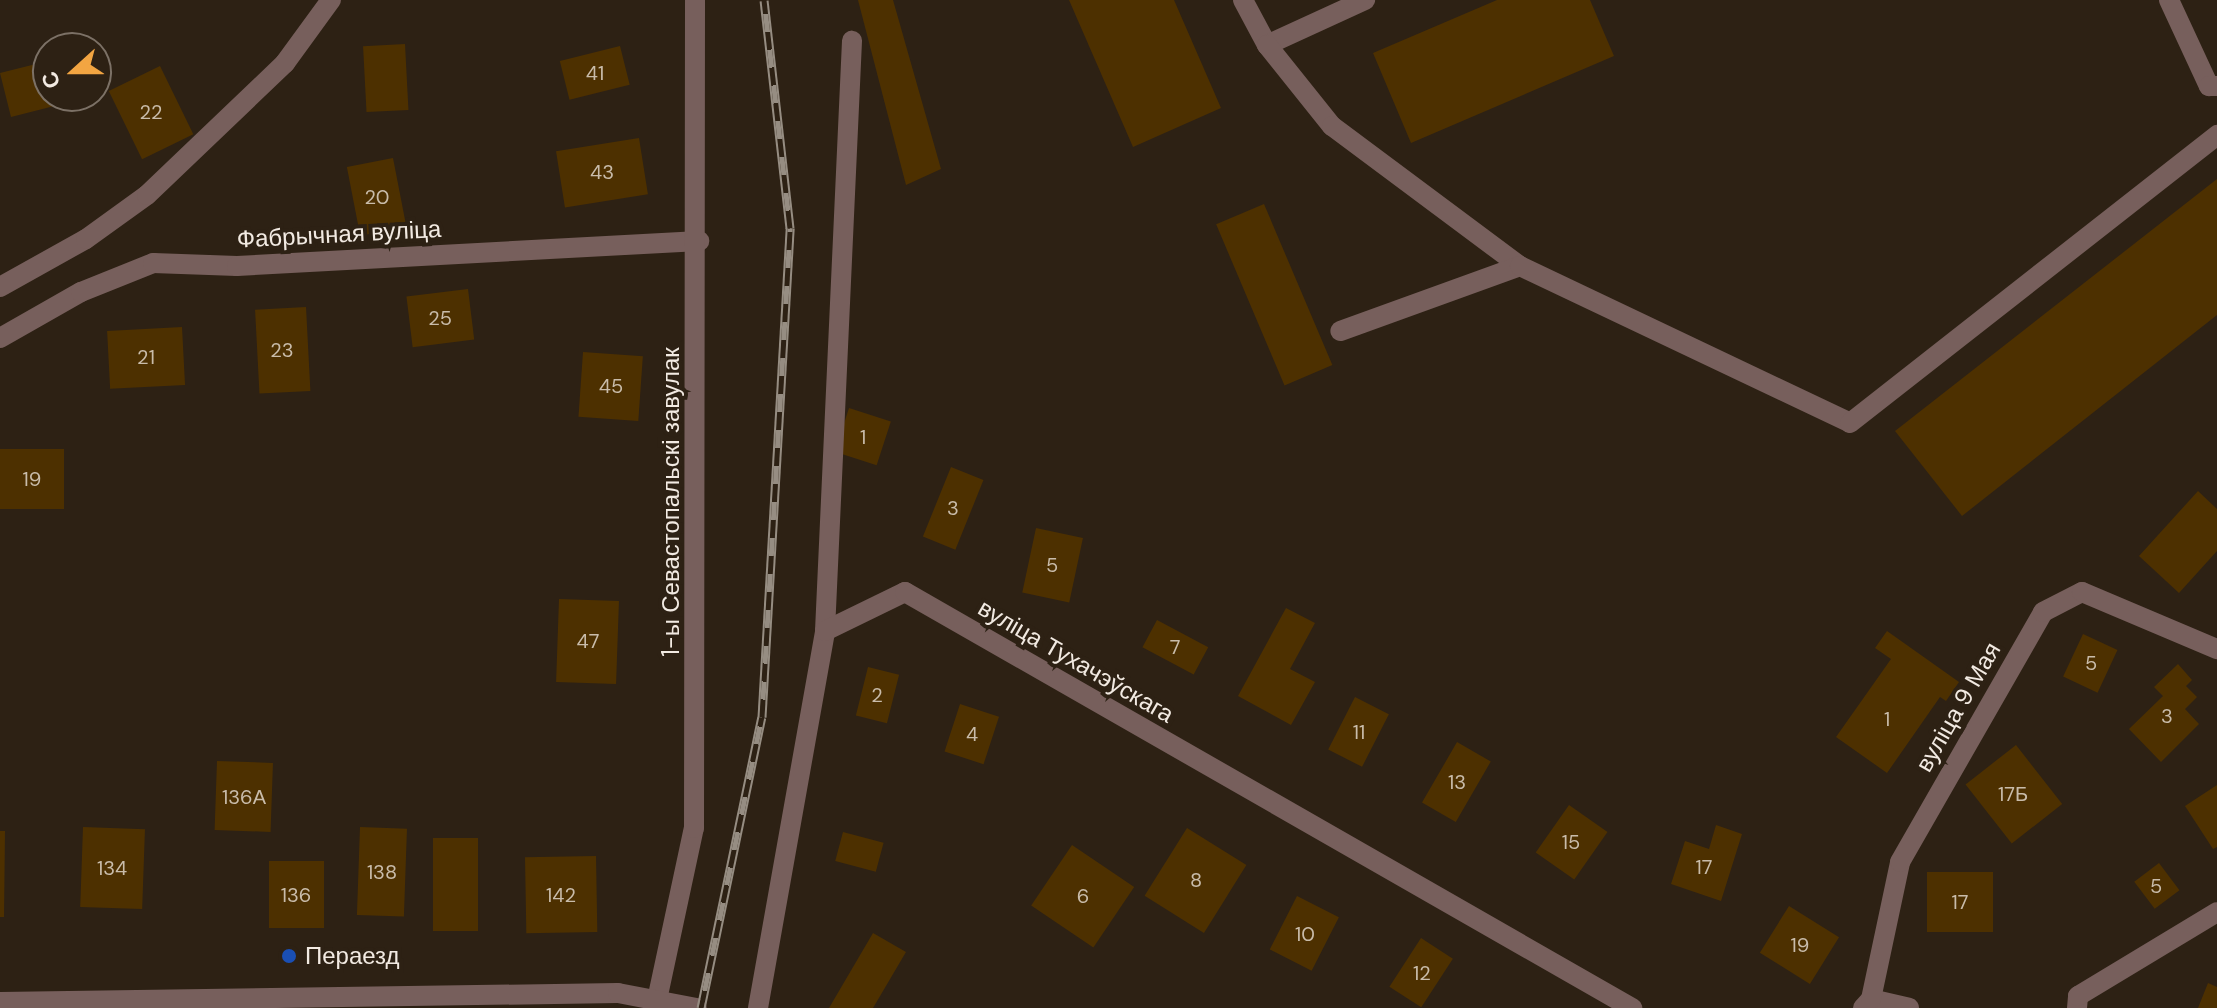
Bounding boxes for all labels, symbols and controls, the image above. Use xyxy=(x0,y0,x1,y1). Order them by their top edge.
north arrow xyxy=(32,32,112,112)
house number: 41 xyxy=(586,61,604,85)
text: С xyxy=(35,67,67,93)
house number: 22 xyxy=(139,100,163,124)
house number: 43 xyxy=(590,160,614,184)
house number: 20 xyxy=(365,185,389,209)
street label: Фабрычная вуліца xyxy=(236,214,442,254)
house number: 25 xyxy=(428,306,452,330)
house number: 23 xyxy=(270,338,294,362)
house number: 21 xyxy=(137,345,155,369)
street label: 1-ы Севастопальскі завулак xyxy=(657,347,685,657)
house number: 45 xyxy=(599,374,623,398)
house number: 1 xyxy=(860,425,866,449)
house number: 19 xyxy=(23,467,41,491)
house number: 3 xyxy=(947,496,959,520)
house number: 5 xyxy=(1046,553,1058,577)
street label: вуліца Тухачэўскага xyxy=(973,593,1179,729)
house number: 47 xyxy=(577,629,599,653)
house number: 7 xyxy=(1170,635,1180,659)
street label: вуліца 9 Мая xyxy=(1909,637,2007,777)
house number: 5 xyxy=(2085,651,2097,675)
house number: 2 xyxy=(871,683,883,707)
house number: 3 xyxy=(2161,704,2173,728)
house number: 1 xyxy=(1884,707,1890,731)
house number: 11 xyxy=(1353,720,1365,744)
house number: 4 xyxy=(966,722,978,746)
house number: 13 xyxy=(1448,770,1466,794)
house number: 17Б xyxy=(1998,782,2028,806)
house number: 136А xyxy=(222,785,266,809)
house number: 15 xyxy=(1562,830,1580,854)
house number: 17 xyxy=(1696,855,1712,879)
house number: 134 xyxy=(97,856,127,880)
house number: 138 xyxy=(367,860,397,884)
house number: 8 xyxy=(1190,868,1202,892)
house number: 5 xyxy=(2150,874,2162,898)
house number: 136 xyxy=(281,883,311,907)
house number: 142 xyxy=(546,883,576,907)
house number: 6 xyxy=(1077,884,1089,908)
house number: 17 xyxy=(1952,890,1968,914)
house number: 10 xyxy=(1295,922,1315,946)
house number: 19 xyxy=(1791,933,1809,957)
place label: Пераезд xyxy=(305,942,400,970)
marker: Пераезд xyxy=(280,947,298,965)
house number: 12 xyxy=(1413,961,1431,985)

